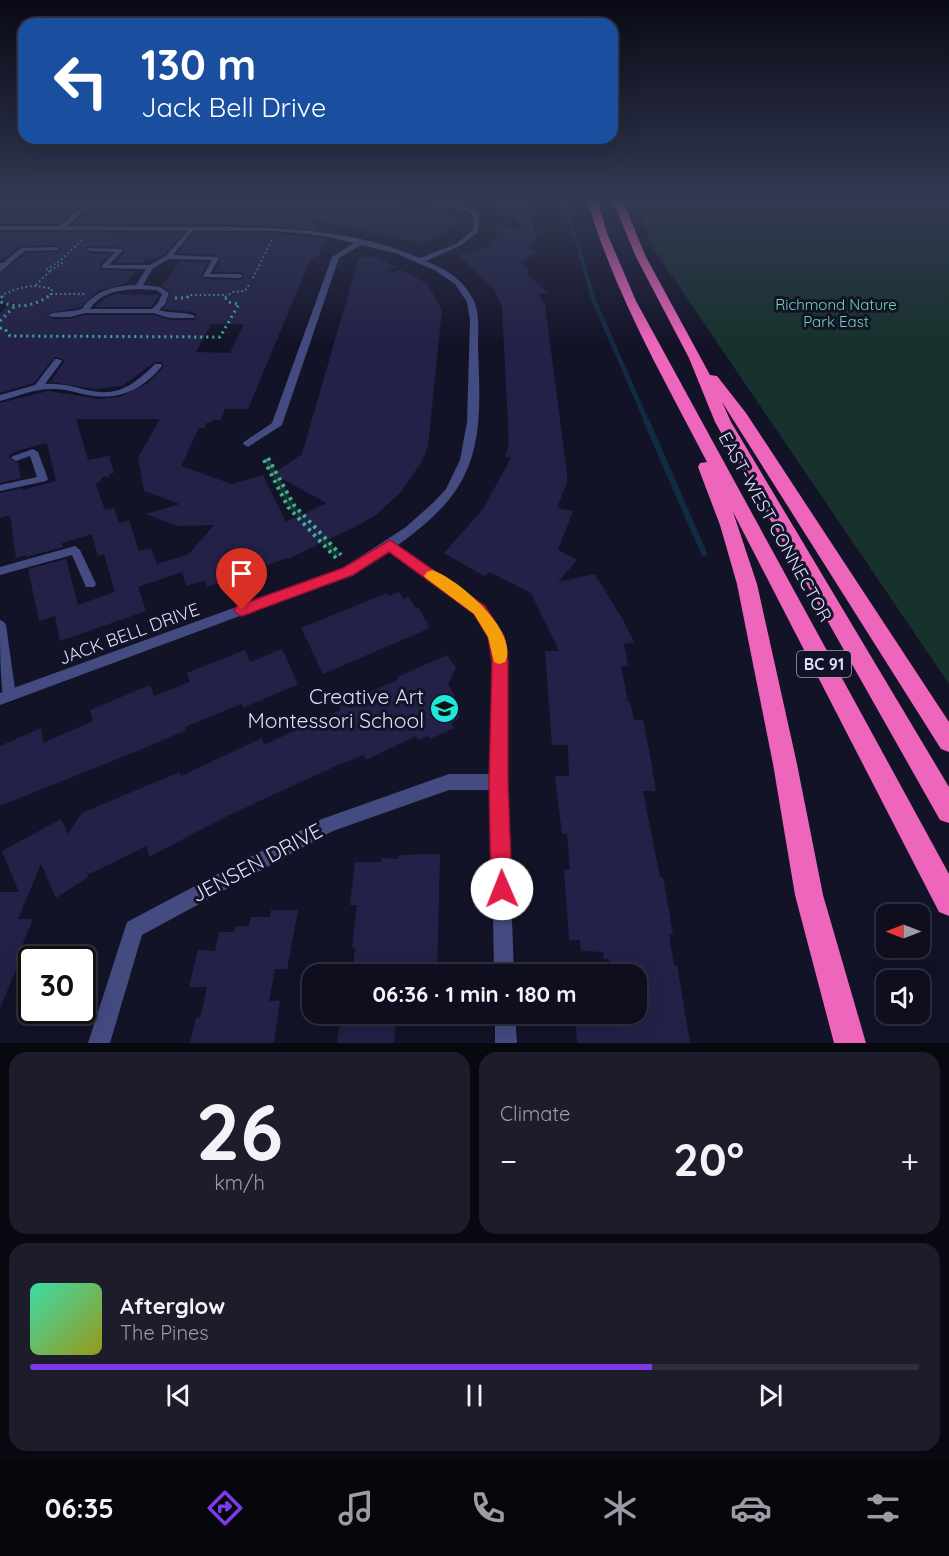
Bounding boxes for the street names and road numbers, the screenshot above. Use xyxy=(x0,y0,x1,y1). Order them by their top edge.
street label: EAST-WEST CONNECTOR xyxy=(714,428,837,626)
street label: JACK BELL DRIVE xyxy=(55,597,202,670)
road number: BC 91 xyxy=(797,651,851,677)
street label: JENSEN DRIVE xyxy=(187,817,326,907)

